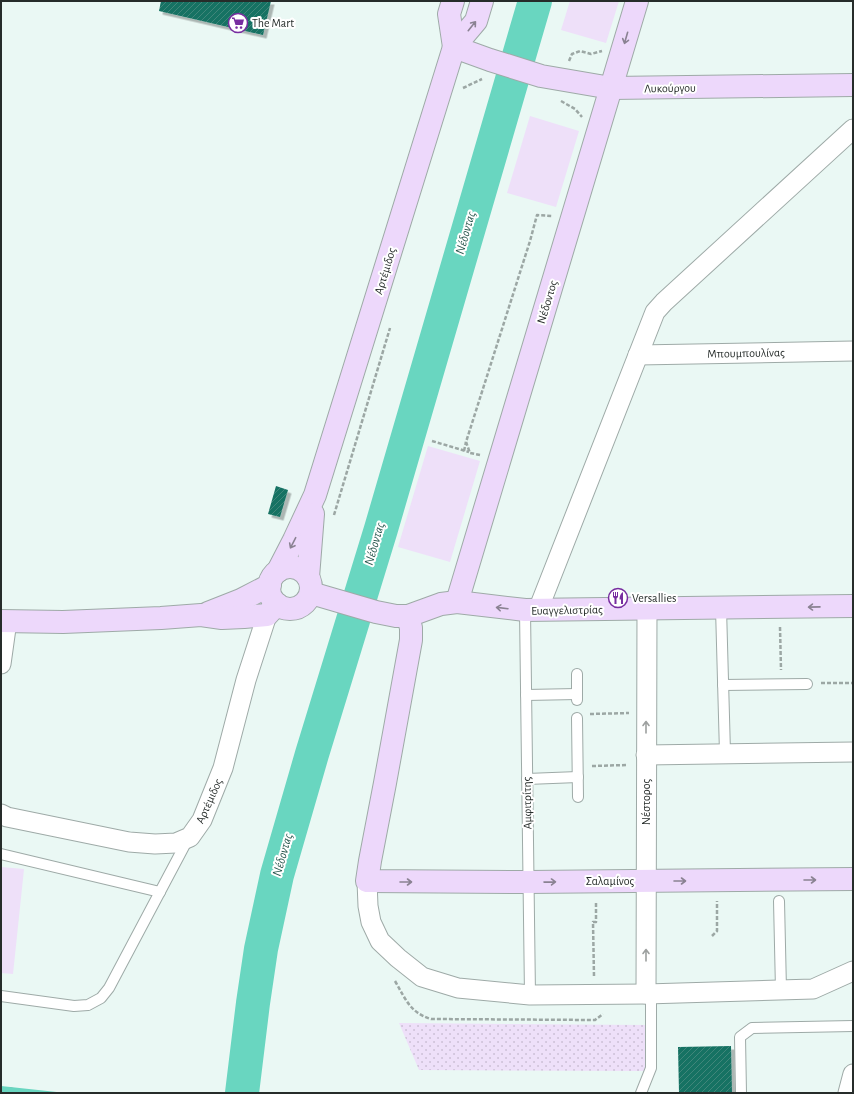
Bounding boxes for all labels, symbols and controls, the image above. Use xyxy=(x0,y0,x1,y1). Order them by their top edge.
supermarket icon: The Mart xyxy=(227,12,249,34)
place label: The Mart xyxy=(252,17,294,29)
one-way arrow xyxy=(467,20,476,31)
one-way arrow xyxy=(622,32,629,45)
street label: Λυκούργου xyxy=(644,82,696,94)
water label: Νέδoντας xyxy=(454,210,478,256)
street label: Αρτέμιδος xyxy=(372,246,399,296)
street label: Νέδοντος xyxy=(535,279,560,325)
street label: Μπουμπουλίνας xyxy=(707,346,785,361)
water label: Νέδoντας xyxy=(363,521,387,567)
one-way arrow xyxy=(289,537,296,549)
restaurant icon: Versallies xyxy=(607,587,629,609)
place label: Versallies xyxy=(632,592,676,604)
street label: Ευαγγελιστρίας xyxy=(531,603,603,618)
one-way arrow xyxy=(808,603,821,610)
one-way arrow xyxy=(496,604,509,612)
one-way arrow xyxy=(642,721,650,734)
street label: Αρτέμιδος xyxy=(194,776,225,826)
street label: Αμφιτρίτης xyxy=(521,776,534,829)
street label: Νέστορος xyxy=(640,779,653,825)
water label: Νέδoντας xyxy=(271,832,295,878)
street label: Σαλαμίνος xyxy=(586,875,635,888)
one-way arrow xyxy=(803,876,816,884)
one-way arrow xyxy=(673,877,686,885)
one-way arrow xyxy=(399,878,412,885)
one-way arrow xyxy=(543,878,556,886)
one-way arrow xyxy=(642,949,650,962)

